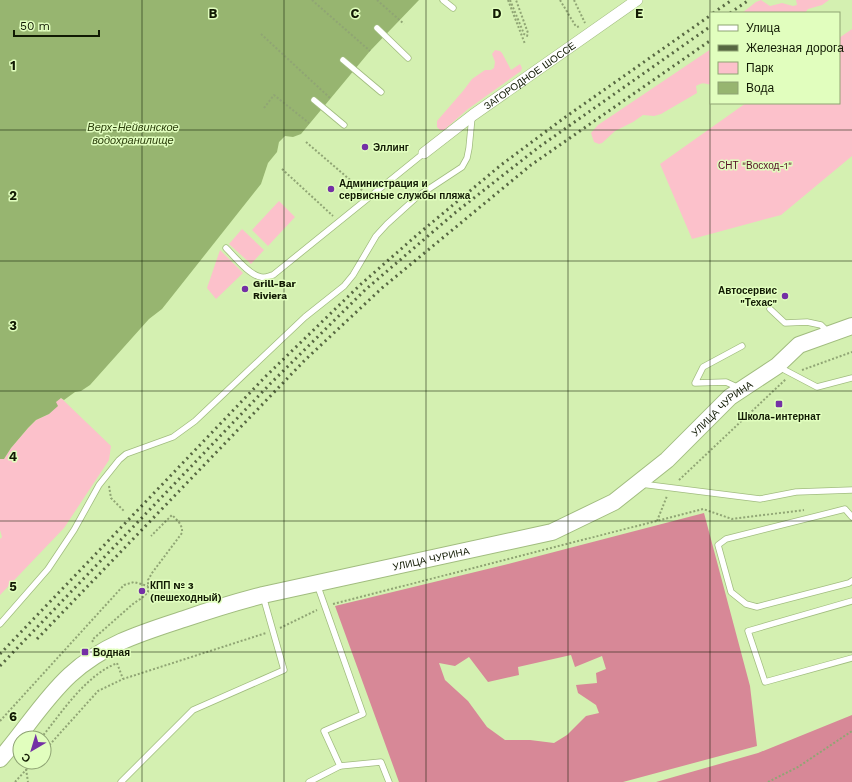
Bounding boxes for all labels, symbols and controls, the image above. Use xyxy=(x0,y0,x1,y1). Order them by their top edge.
text: B xyxy=(209,6,218,21)
text: C xyxy=(351,6,360,21)
text: D xyxy=(492,6,502,21)
text: E xyxy=(635,6,643,21)
scale bar xyxy=(14,12,99,38)
legend xyxy=(710,12,840,104)
text: 50 m xyxy=(20,19,50,33)
text: Улица xyxy=(746,21,780,35)
street label: ЗАГОРОДНОЕ ШОССЕ xyxy=(482,40,578,112)
text: Железная дорога xyxy=(746,41,844,55)
text: 1 xyxy=(10,58,16,73)
text: Парк xyxy=(746,61,774,75)
text: Вода xyxy=(746,81,774,95)
water label: Верх-Нейвинское водохранилище xyxy=(87,121,179,147)
marker: Эллинг xyxy=(360,142,370,152)
place label: Эллинг xyxy=(373,142,409,153)
park label: СНТ "Восход-1" xyxy=(718,160,792,171)
place label: Администрация и сервисные службы пляжа xyxy=(339,178,471,201)
marker: Администрация и сервисные службы пляжа xyxy=(326,184,336,194)
text: 2 xyxy=(9,188,17,203)
place label: Grill-Bar Riviera xyxy=(253,278,296,301)
marker: Grill-Bar Riviera xyxy=(240,284,250,294)
place label: Автосервис "Техас" xyxy=(718,285,778,308)
marker: Автосервис "Техас" xyxy=(780,291,790,301)
text: 3 xyxy=(9,318,17,333)
street label: УЛИЦА ЧУРИНА xyxy=(689,379,755,438)
marker: Школа-интернат xyxy=(774,399,784,409)
place label: Школа-интернат xyxy=(737,411,821,422)
text: 4 xyxy=(9,449,18,464)
street label: УЛИЦА ЧУРИНА xyxy=(392,545,471,573)
text: 5 xyxy=(9,579,17,594)
place label: КПП № 3 (пешеходный) xyxy=(150,580,222,603)
marker: КПП № 3 (пешеходный) xyxy=(137,586,147,596)
marker: Водная xyxy=(80,647,90,657)
place label: Водная xyxy=(93,647,130,658)
text: 6 xyxy=(9,709,17,724)
north arrow xyxy=(12,730,52,770)
text: С xyxy=(19,750,33,765)

